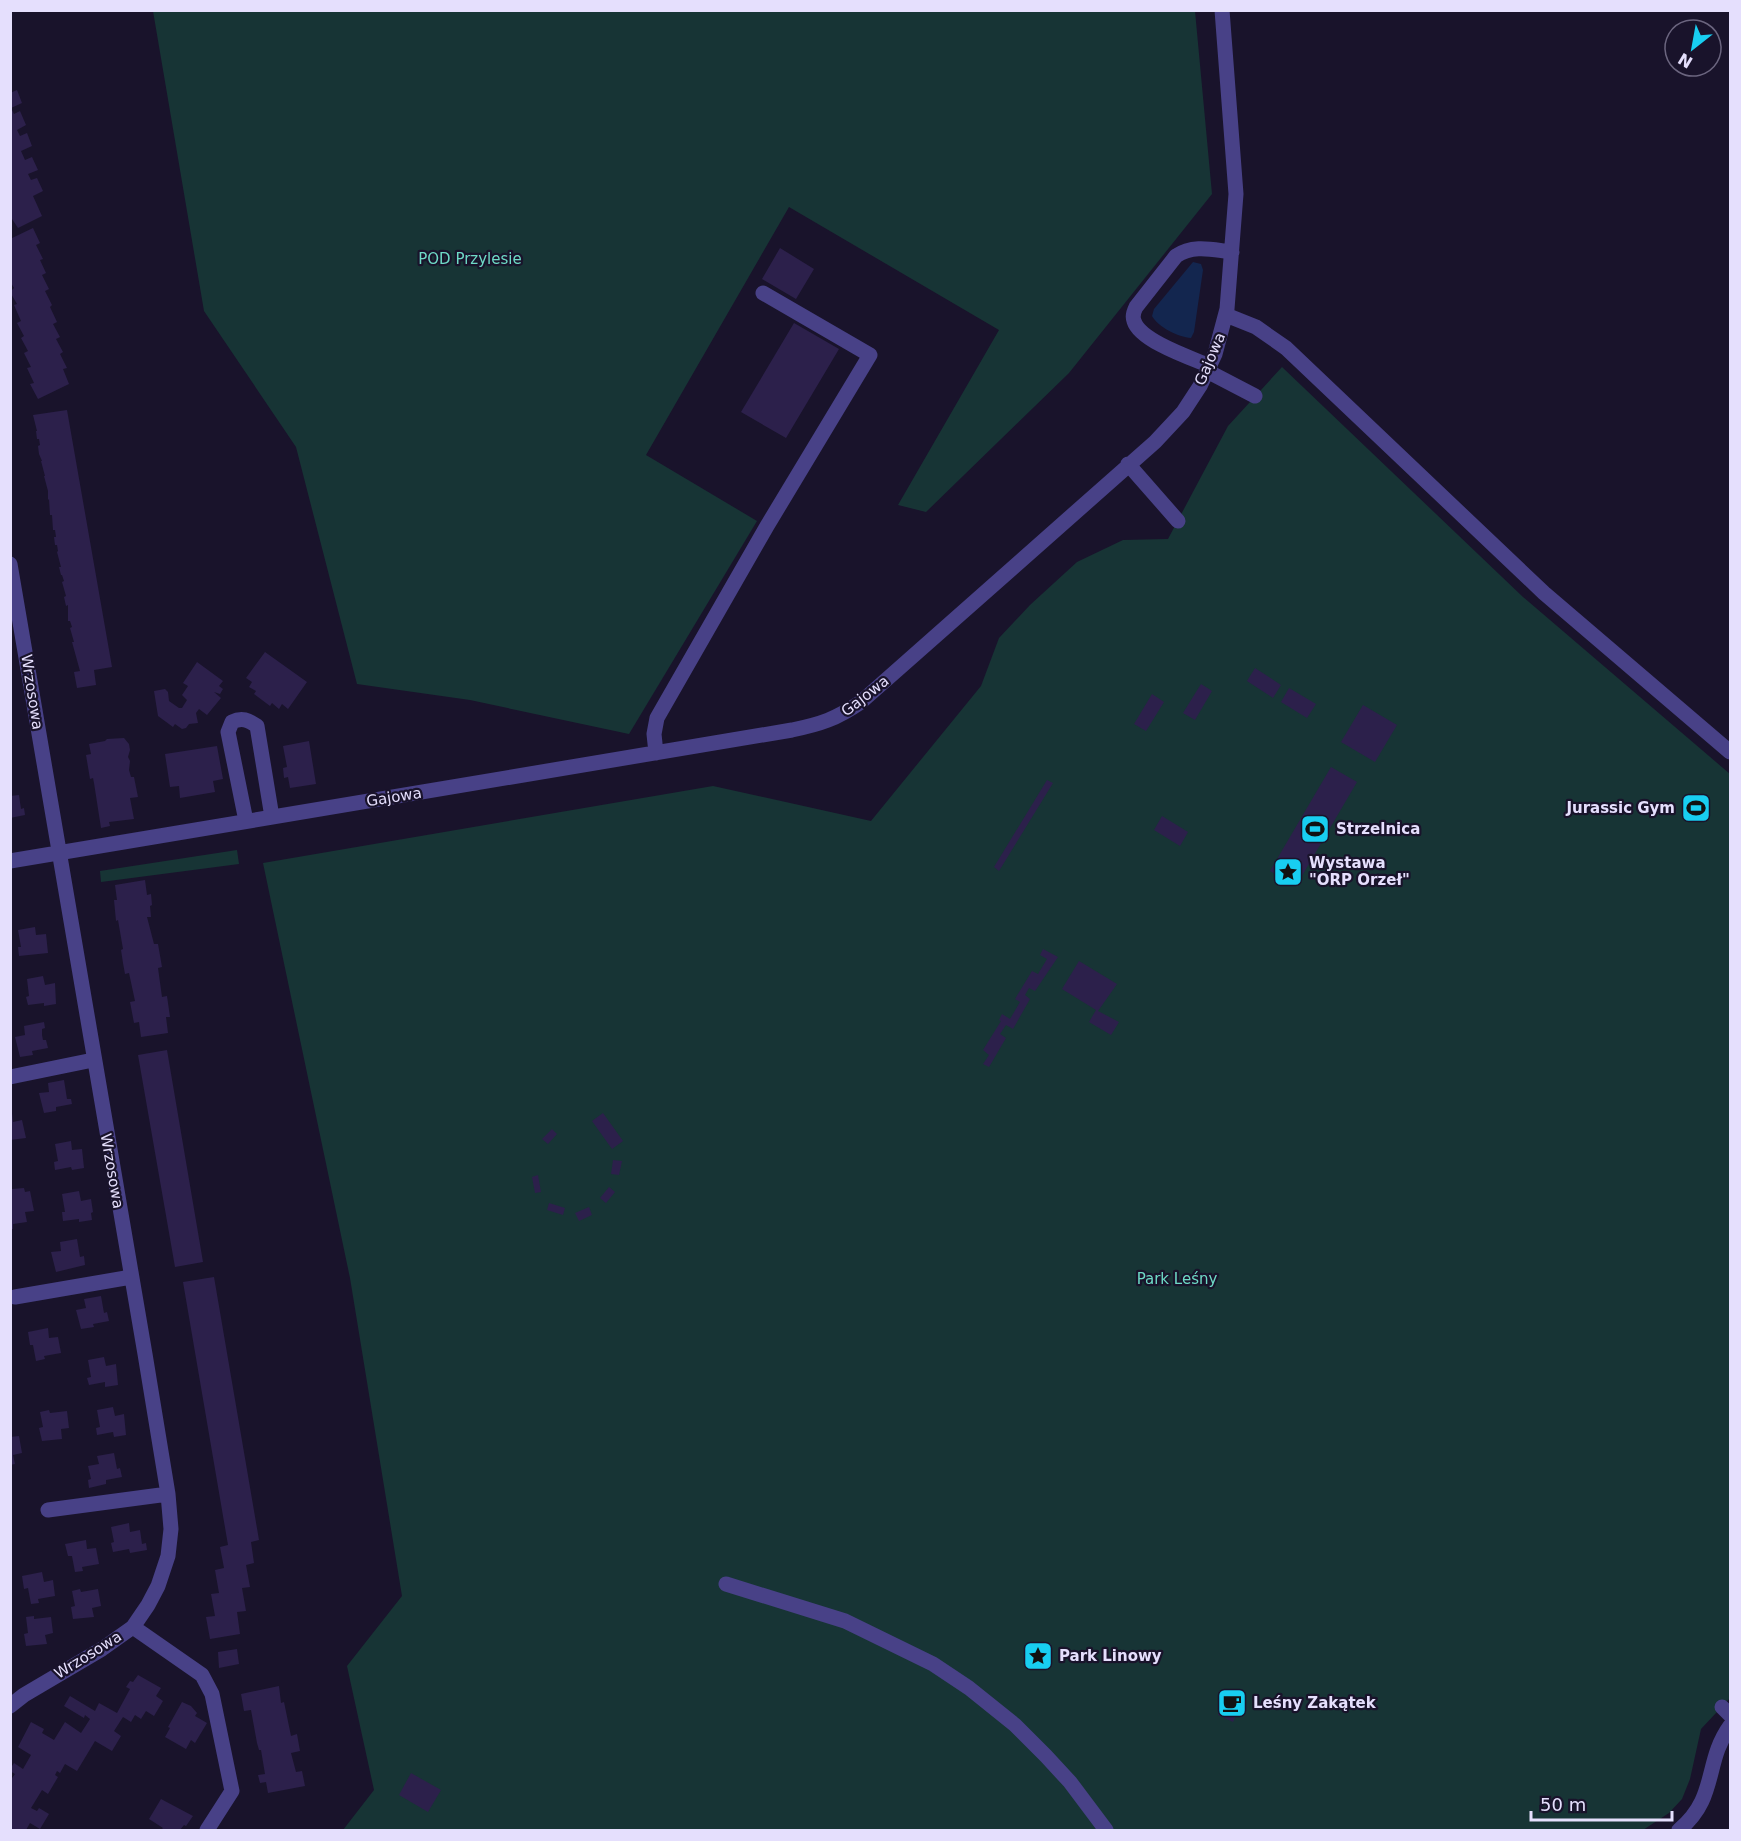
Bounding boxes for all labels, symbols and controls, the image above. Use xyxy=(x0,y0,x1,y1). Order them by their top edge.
north arrow xyxy=(1663,18,1723,78)
text: N xyxy=(1675,49,1696,72)
park label: POD Przylesie xyxy=(418,250,522,268)
street label: Gajowa xyxy=(1191,330,1229,388)
street label: Wrzosowa xyxy=(17,653,47,731)
street label: Gajowa xyxy=(838,672,892,720)
street label: Gajowa xyxy=(365,784,423,810)
sports icon: Jurassic Gym xyxy=(1680,792,1712,824)
place label: Jurassic Gym xyxy=(1565,799,1675,817)
sports icon: Strzelnica xyxy=(1299,813,1331,845)
place label: Strzelnica xyxy=(1336,820,1420,838)
place label: Wystawa "ORP Orzeł" xyxy=(1309,854,1410,889)
place icon: Wystawa "ORP Orzeł" xyxy=(1272,856,1304,888)
street label: Wrzosowa xyxy=(97,1132,127,1210)
park label: Park Leśny xyxy=(1137,1270,1217,1288)
street label: Wrzosowa xyxy=(51,1627,125,1683)
place icon: Park Linowy xyxy=(1022,1640,1054,1672)
place label: Park Linowy xyxy=(1059,1647,1162,1665)
cafe icon: Leśny Zakątek xyxy=(1216,1687,1248,1719)
place label: Leśny Zakątek xyxy=(1253,1694,1377,1712)
scale bar xyxy=(1531,1784,1672,1822)
text: 50 m xyxy=(1540,1794,1586,1815)

